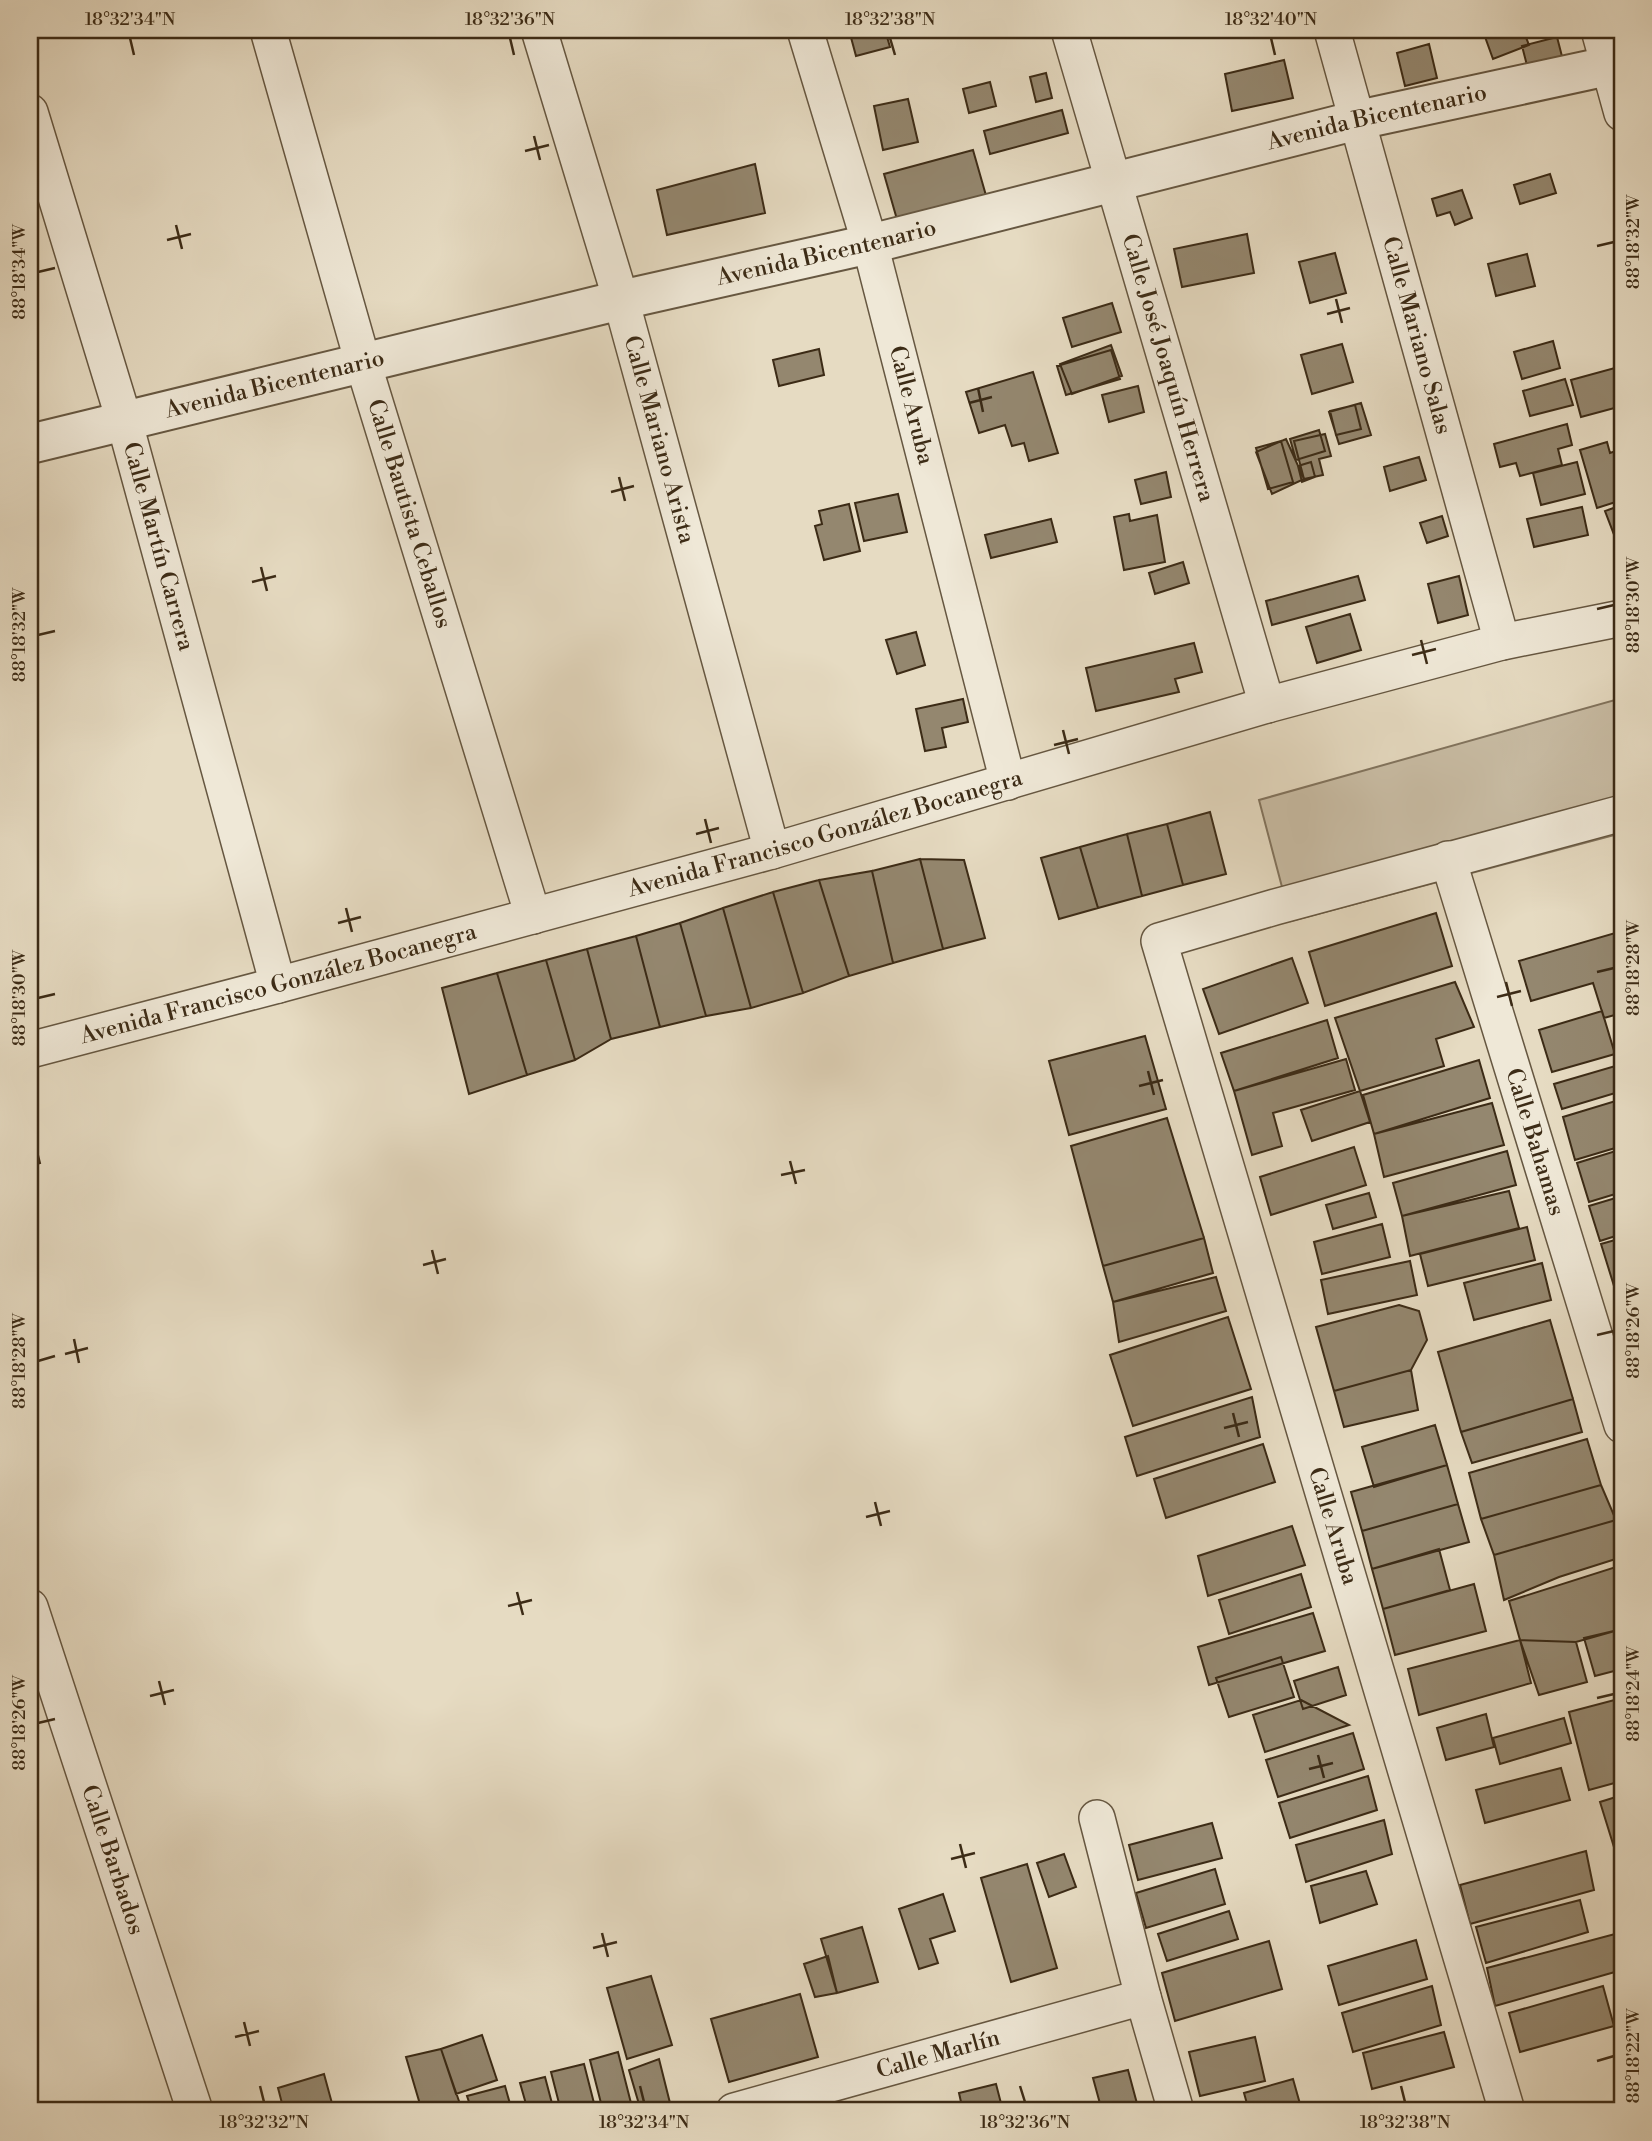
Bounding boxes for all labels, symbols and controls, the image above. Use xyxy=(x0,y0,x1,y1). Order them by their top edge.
text: 18°32'34"N xyxy=(85,8,176,31)
text: 18°32'36"N xyxy=(465,8,556,31)
text: 18°32'38"N xyxy=(845,8,936,31)
text: 18°32'40"N xyxy=(1225,8,1318,31)
street label: Avenida Bicentenario xyxy=(1263,79,1489,157)
text: 88°18'32"W xyxy=(1622,194,1645,289)
street label: Avenida Bicentenario xyxy=(713,214,939,292)
text: 88°18'34"W xyxy=(8,224,31,320)
street label: Calle José Joaquín Herrera xyxy=(1116,230,1221,505)
street label: Calle Mariano Salas xyxy=(1376,233,1458,437)
street label: Calle Mariano Arista xyxy=(617,332,701,547)
street label: Calle Aruba xyxy=(883,343,940,468)
street label: Avenida Bicentenario xyxy=(161,344,387,425)
street label: Calle Bautista Ceballos xyxy=(361,396,458,632)
street label: Calle Martín Carrera xyxy=(117,439,200,654)
text: 88°18'30"W xyxy=(1622,556,1645,653)
text: 88°18'32"W xyxy=(8,587,31,682)
street label: Avenida Francisco González Bocanegra xyxy=(624,764,1026,904)
street label: Avenida Francisco González Bocanegra xyxy=(76,918,480,1050)
text: 88°18'28"W xyxy=(1622,919,1645,1016)
text: 88°18'30"W xyxy=(8,949,31,1046)
street label: Calle Bahamas xyxy=(1499,1065,1571,1219)
text: 88°18'26"W xyxy=(1622,1282,1645,1379)
text: 88°18'28"W xyxy=(8,1312,31,1409)
street label: Calle Aruba xyxy=(1302,1464,1364,1589)
text: 88°18'24"W xyxy=(1622,1646,1645,1742)
text: 88°18'26"W xyxy=(8,1674,31,1771)
street label: Calle Barbados xyxy=(75,1781,150,1938)
text: 88°18'22"W xyxy=(1622,2008,1645,2104)
street label: Calle Marlín xyxy=(873,2023,1003,2085)
text: 18°32'32"N xyxy=(219,2111,310,2134)
text: 18°32'34"N xyxy=(599,2111,690,2134)
text: 18°32'36"N xyxy=(980,2111,1071,2134)
text: 18°32'38"N xyxy=(1360,2111,1451,2134)

